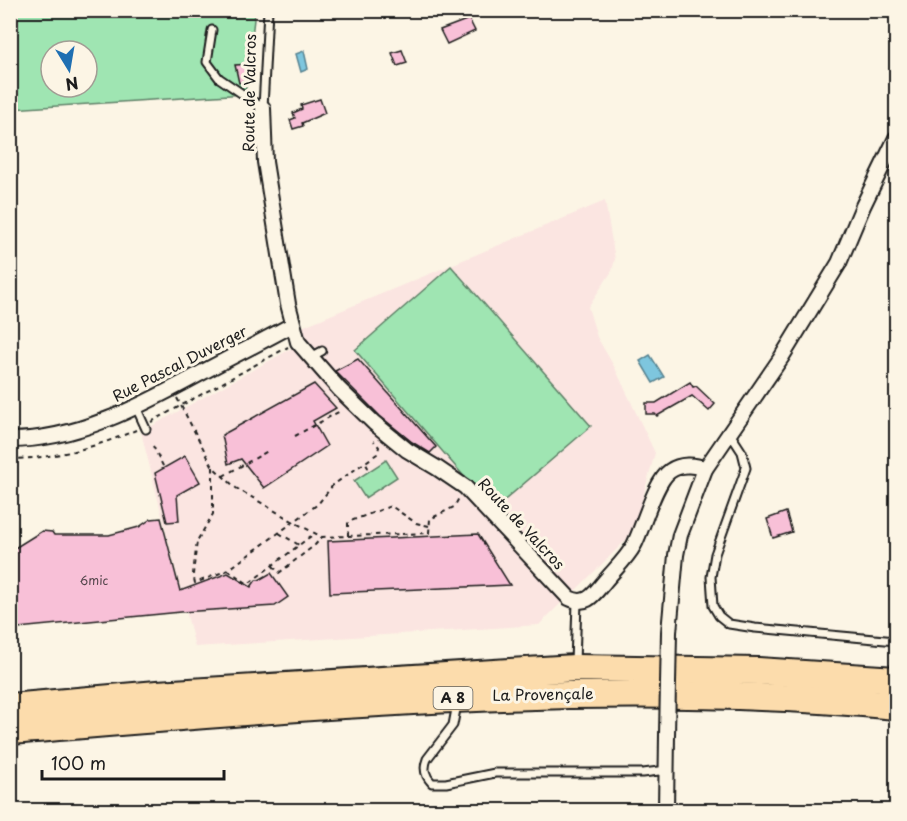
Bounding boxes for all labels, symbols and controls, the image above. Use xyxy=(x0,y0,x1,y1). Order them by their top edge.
street label: Route de Valcros xyxy=(236,33,261,152)
north arrow xyxy=(39,39,99,99)
text: N xyxy=(64,72,81,98)
street label: Rue Pascal Duverger xyxy=(108,319,251,407)
street label: Route de Valcros xyxy=(473,472,571,574)
house number: 6mic xyxy=(80,571,109,589)
street label: La Provençale xyxy=(492,681,594,706)
road number: A 8 xyxy=(434,687,472,709)
scale bar xyxy=(42,743,224,781)
text: 100 m xyxy=(51,749,106,776)

